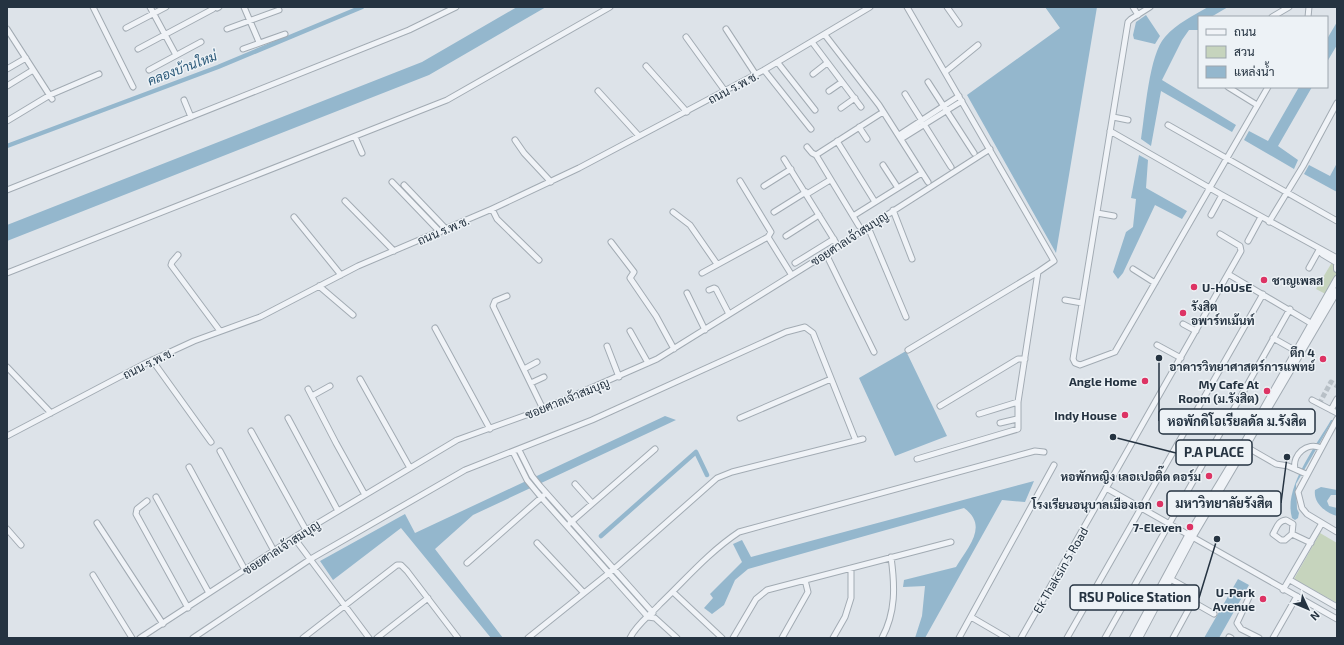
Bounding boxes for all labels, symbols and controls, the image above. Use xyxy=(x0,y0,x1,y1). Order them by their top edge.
legend xyxy=(1198,16,1328,88)
text: ถนน xyxy=(1234,24,1257,38)
text: สวน xyxy=(1234,44,1255,58)
water label: คลองบ้านใหม่ xyxy=(145,47,220,89)
text: แหล่งน้ำ xyxy=(1234,61,1274,78)
street label: ถนน ร.พ.ช. xyxy=(705,68,761,106)
street label: ซอยศาลเจ้าสมบุญ xyxy=(808,208,892,271)
street label: ถนน ร.พ.ช. xyxy=(415,213,471,247)
place label: ชาญเพลส xyxy=(1272,273,1323,288)
marker: ชาญเพลส xyxy=(1259,275,1269,285)
place label: U-HoUsE xyxy=(1202,280,1252,294)
marker: U-HoUsE xyxy=(1189,282,1199,292)
place label: รังสิต อพาร์ทเม้นท์ xyxy=(1191,299,1256,327)
marker: รังสิต อพาร์ทเม้นท์ xyxy=(1178,308,1188,318)
street label: ถนน ร.พ.ช. xyxy=(120,345,176,381)
place label: ตึก 4 อาคารวิทยาศาสตร์การแพทย์ xyxy=(1169,345,1316,373)
marker: ตึก 4 อาคารวิทยาศาสตร์การแพทย์ xyxy=(1318,354,1328,364)
place label: Angle Home xyxy=(1069,374,1137,388)
street label: ซอยศาลเจ้าสมบุญ xyxy=(523,375,612,424)
marker: Angle Home xyxy=(1140,376,1150,386)
place label: My Cafe At Room (ม.รังสิต) xyxy=(1178,377,1259,405)
marker: My Cafe At Room (ม.รังสิต) xyxy=(1262,386,1272,396)
place label: Indy House xyxy=(1054,408,1117,423)
callout: หอพักดิโอเรียลดัล ม.รังสิต xyxy=(1159,409,1315,434)
marker: Indy House xyxy=(1120,410,1130,420)
text: หอพักดิโอเรียลดัล ม.รังสิต xyxy=(1167,412,1307,429)
callout: P.A PLACE xyxy=(1176,440,1252,465)
text: P.A PLACE xyxy=(1184,444,1244,460)
place label: หอพักหญิง เลอเปอติ๊ด ดอร์ม xyxy=(1061,465,1201,484)
marker: หอพักหญิง เลอเปอติ๊ด ดอร์ม xyxy=(1204,471,1214,481)
callout: มหาวิทยาลัยรังสิต xyxy=(1167,491,1281,516)
text: มหาวิทยาลัยรังสิต xyxy=(1175,495,1273,511)
place label: โรงเรียนอนุบาลเมืองเอก xyxy=(1031,497,1152,513)
marker: โรงเรียนอนุบาลเมืองเอก xyxy=(1155,499,1165,509)
street label: ซอยศาลเจ้าสมบุญ xyxy=(240,517,324,580)
place label: 7-Eleven xyxy=(1133,520,1182,534)
marker: 7-Eleven xyxy=(1185,522,1195,532)
street label: Ek Thaksin 5 Road xyxy=(1030,524,1090,616)
callout: RSU Police Station xyxy=(1070,585,1199,610)
place label: U-Park Avenue xyxy=(1213,585,1255,613)
text: RSU Police Station xyxy=(1079,589,1192,605)
north arrow xyxy=(1288,589,1328,629)
marker: U-Park Avenue xyxy=(1258,594,1268,604)
text: N xyxy=(1308,609,1323,624)

